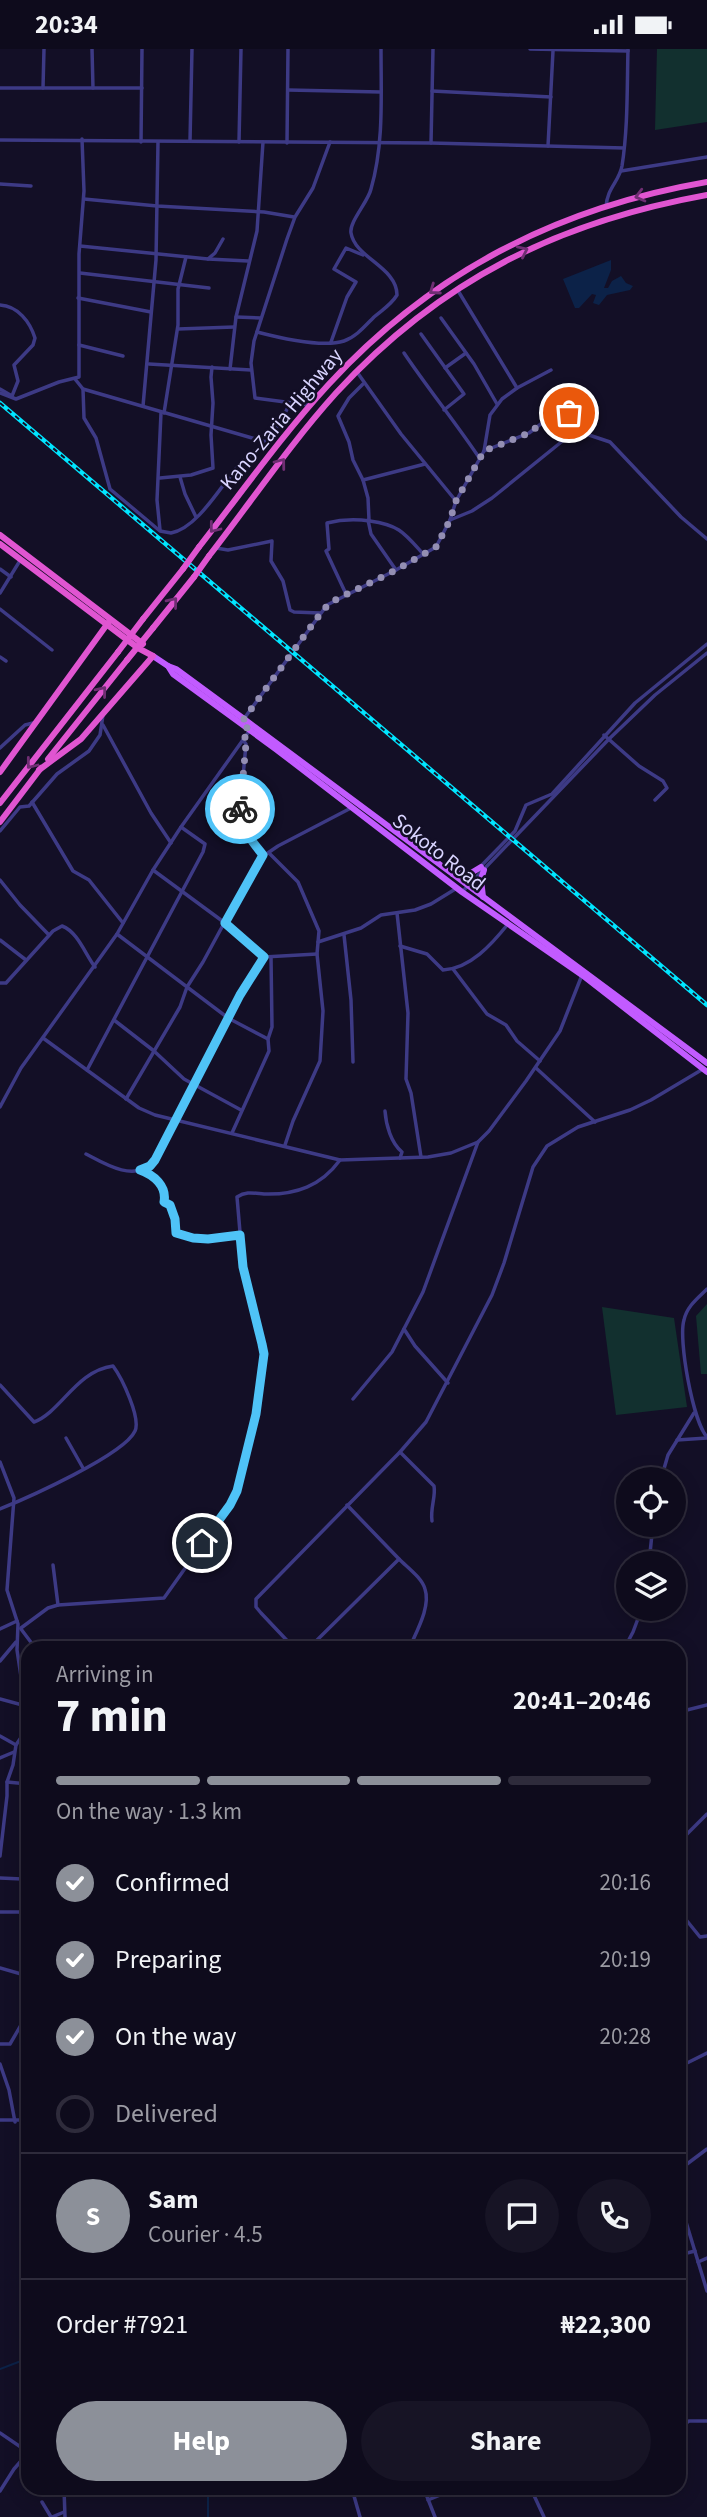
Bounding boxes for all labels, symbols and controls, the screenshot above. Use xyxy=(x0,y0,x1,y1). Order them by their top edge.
text: 20:34 xyxy=(35,6,98,43)
one-way arrow xyxy=(634,188,646,202)
one-way arrow xyxy=(516,246,529,260)
one-way arrow xyxy=(429,282,442,294)
street label: Kano-Zaria Highway xyxy=(213,341,349,496)
pin xyxy=(539,383,599,443)
icon: bag xyxy=(550,394,588,432)
one-way arrow xyxy=(272,458,285,471)
one-way arrow xyxy=(210,520,223,533)
one-way arrow xyxy=(165,598,177,611)
one-way arrow xyxy=(94,686,107,698)
one-way arrow xyxy=(26,756,39,768)
courier xyxy=(205,774,275,844)
icon: bike xyxy=(221,790,259,828)
street label: Sokoto Road xyxy=(386,806,492,898)
map controls xyxy=(616,1467,686,1621)
button: locate xyxy=(616,1467,686,1537)
pin xyxy=(172,1513,232,1573)
icon: home xyxy=(183,1524,221,1562)
button: layers xyxy=(616,1551,686,1621)
text: Arriving in xyxy=(56,1658,154,1691)
text: 20:41–20:46 xyxy=(513,1682,651,1719)
text: 7 min xyxy=(56,1684,168,1749)
text: On the way · 1.3 km xyxy=(56,1795,242,1828)
icon: check xyxy=(56,1864,94,1902)
text: Confirmed xyxy=(115,1864,230,1901)
text: 20:16 xyxy=(600,1866,651,1899)
icon: check xyxy=(56,1941,94,1979)
text: Preparing xyxy=(115,1941,221,1978)
text: 20:19 xyxy=(600,1943,651,1976)
icon: check xyxy=(56,2018,94,2056)
text: On the way xyxy=(115,2018,236,2055)
text: 20:28 xyxy=(600,2020,651,2053)
text: Delivered xyxy=(115,2095,218,2132)
button: chat xyxy=(485,2179,559,2253)
button: phone xyxy=(577,2179,651,2253)
text: Sam xyxy=(148,2181,198,2218)
text: S xyxy=(86,2198,100,2235)
text: Courier · 4.5 xyxy=(148,2218,263,2251)
text: Order #7921 xyxy=(56,2306,188,2343)
text: ₦22,300 xyxy=(561,2306,651,2343)
button: Help xyxy=(56,2401,347,2481)
button: Share xyxy=(361,2401,651,2481)

